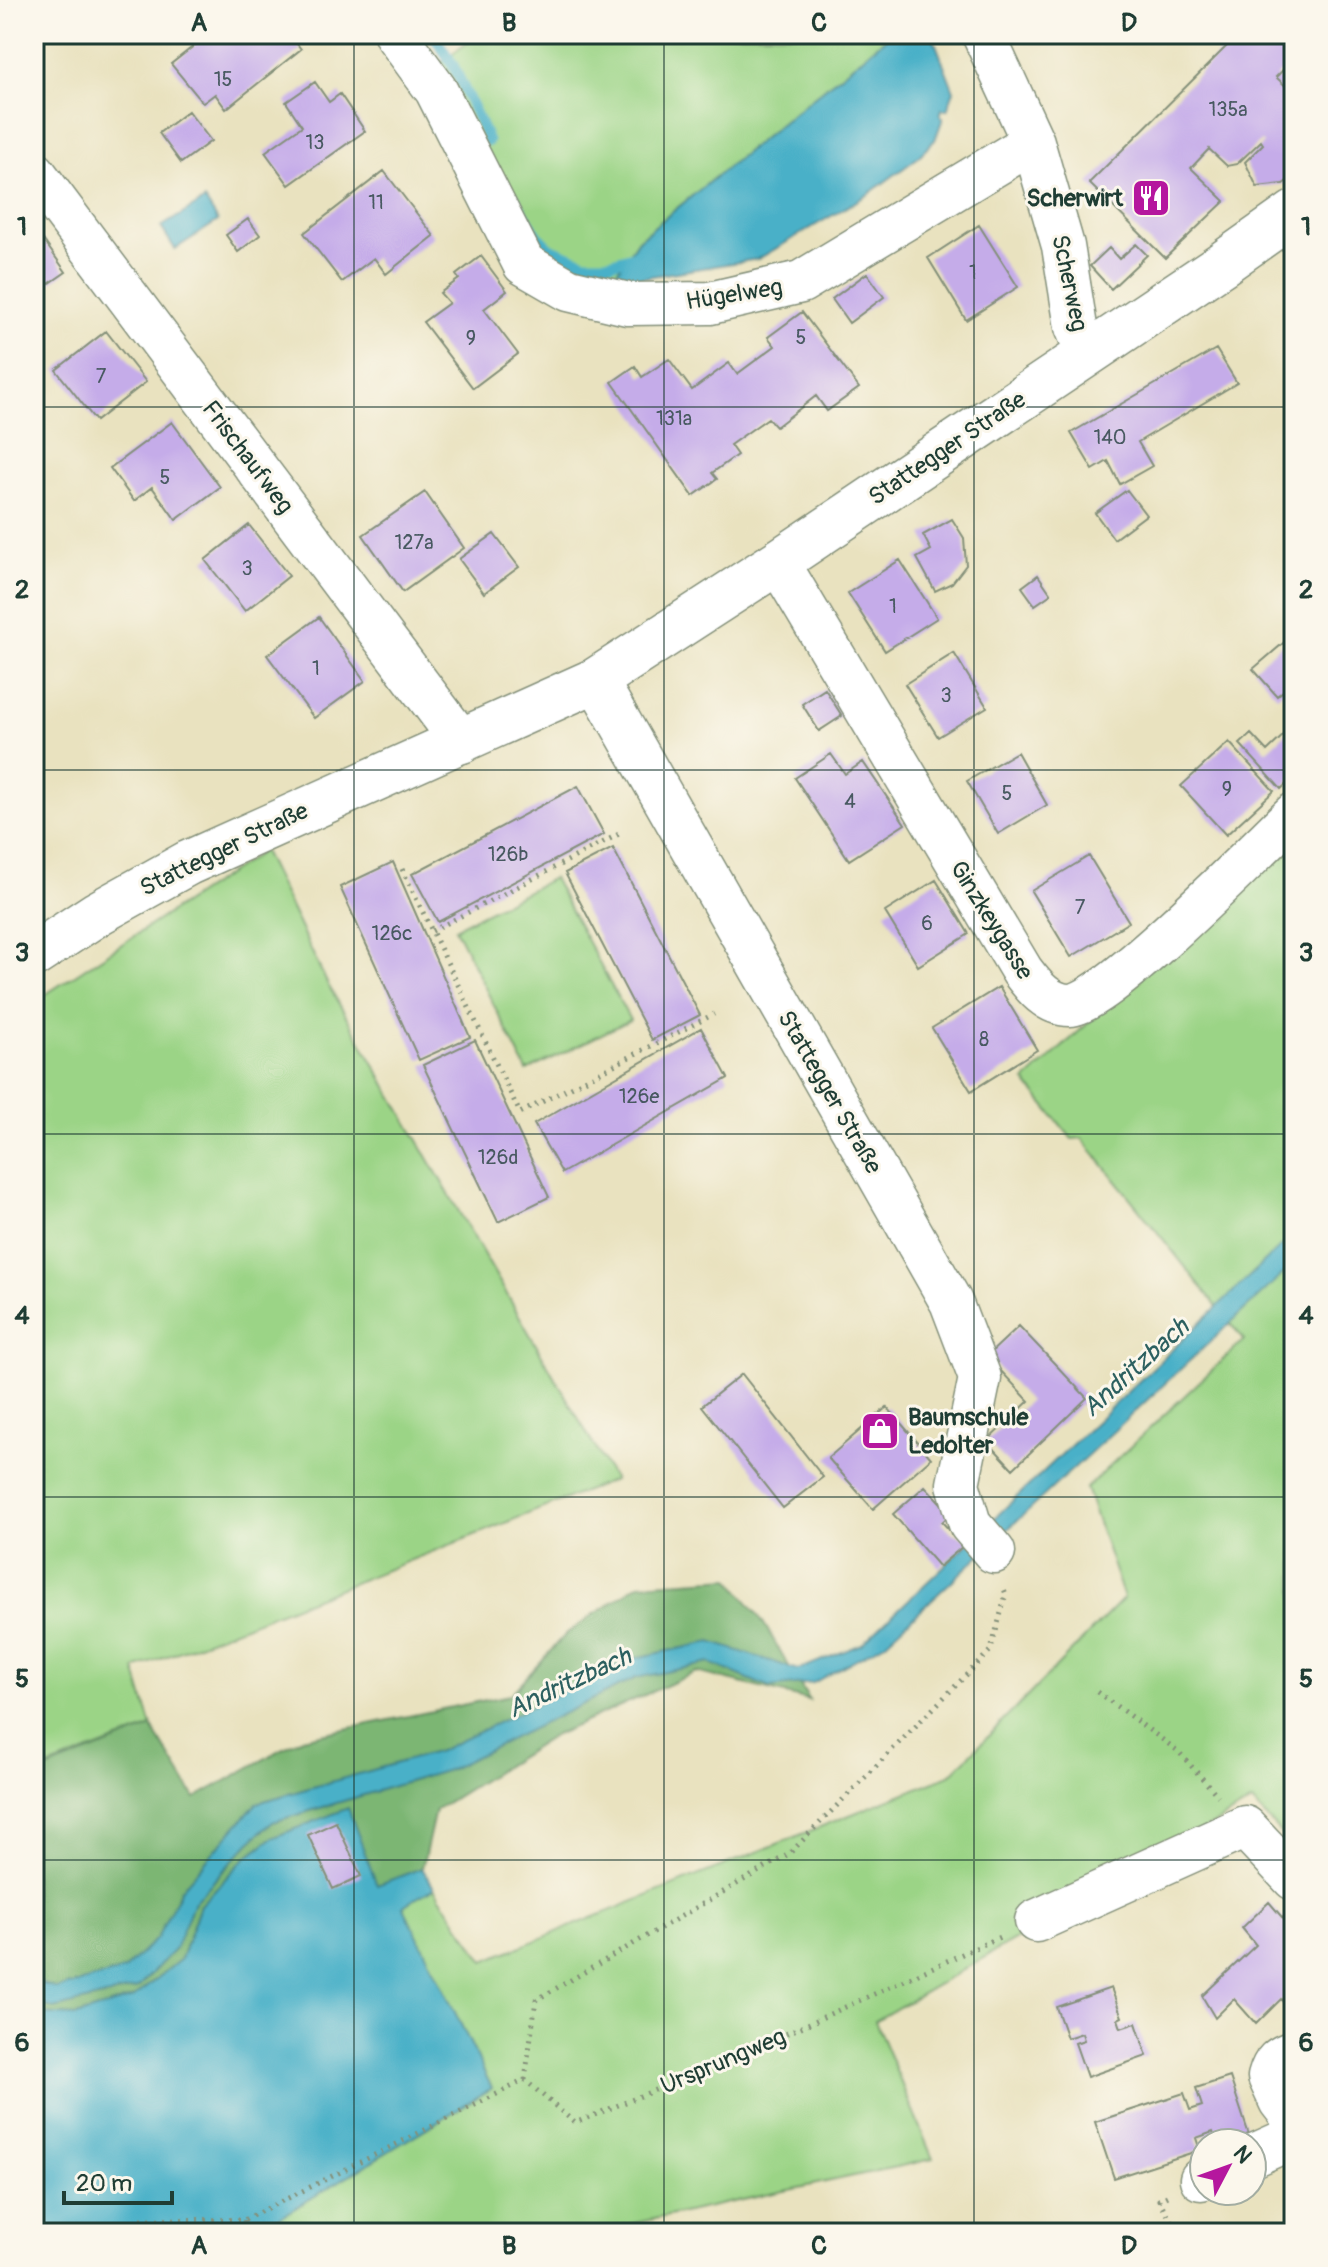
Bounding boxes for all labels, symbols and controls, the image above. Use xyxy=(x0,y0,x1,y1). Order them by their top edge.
text: A xyxy=(191,7,208,39)
text: B xyxy=(502,7,516,39)
text: C xyxy=(811,7,827,39)
text: D xyxy=(1121,7,1137,39)
house number: 15 xyxy=(214,67,232,92)
house number: 135a xyxy=(1208,97,1248,122)
house number: 13 xyxy=(306,130,324,155)
restaurant icon: Scherwirt xyxy=(1130,177,1172,219)
place label: Scherwirt xyxy=(1026,184,1124,213)
house number: 11 xyxy=(368,190,384,215)
text: 1 xyxy=(17,211,27,243)
text: 1 xyxy=(1301,211,1311,243)
street label: Scherweg xyxy=(1045,232,1094,334)
house number: 1 xyxy=(969,260,977,285)
street label: Hügelweg xyxy=(684,273,784,316)
house number: 5 xyxy=(796,325,806,350)
house number: 9 xyxy=(466,326,476,351)
house number: 7 xyxy=(96,364,107,389)
street label: Stattegger Straße xyxy=(863,385,1032,512)
street label: Frischaufweg xyxy=(196,395,300,520)
house number: 131a xyxy=(656,406,692,431)
house number: 140 xyxy=(1093,425,1127,450)
house number: 5 xyxy=(160,465,170,490)
house number: 127a xyxy=(395,530,433,555)
house number: 3 xyxy=(241,556,253,581)
text: 2 xyxy=(15,574,29,606)
text: 2 xyxy=(1299,574,1313,606)
house number: 1 xyxy=(889,594,897,619)
house number: 1 xyxy=(312,656,320,681)
house number: 3 xyxy=(940,683,952,708)
house number: 9 xyxy=(1222,777,1232,802)
house number: 5 xyxy=(1002,781,1012,806)
house number: 4 xyxy=(844,789,856,814)
street label: Stattegger Straße xyxy=(135,796,313,903)
house number: 126b xyxy=(488,842,528,867)
street label: Ginzkeygasse xyxy=(944,855,1040,985)
house number: 7 xyxy=(1075,895,1086,920)
house number: 6 xyxy=(921,911,933,936)
house number: 126c xyxy=(372,921,412,946)
text: 3 xyxy=(15,937,29,969)
text: 3 xyxy=(1299,937,1313,969)
street label: Stattegger Straße xyxy=(771,1006,888,1179)
house number: 8 xyxy=(979,1027,989,1052)
house number: 126e xyxy=(619,1084,659,1109)
house number: 126d xyxy=(478,1145,518,1170)
text: 4 xyxy=(14,1300,30,1332)
text: 4 xyxy=(1298,1300,1314,1332)
water label: Andritzbach xyxy=(1076,1310,1197,1424)
place label: Baumschule Ledolter xyxy=(908,1403,1030,1460)
shop icon: Baumschule Ledolter xyxy=(859,1410,901,1452)
water label: Andritzbach xyxy=(503,1640,638,1725)
text: 5 xyxy=(15,1663,29,1695)
text: 5 xyxy=(1299,1663,1313,1695)
street label: Ursprungweg xyxy=(656,2022,790,2101)
text: 6 xyxy=(14,2027,30,2059)
text: 6 xyxy=(1298,2027,1314,2059)
north arrow xyxy=(1188,2127,1268,2207)
text: N xyxy=(1227,2140,1258,2169)
scale bar xyxy=(64,2155,172,2205)
text: 20 m xyxy=(76,2169,132,2198)
text: A xyxy=(191,2230,208,2262)
text: B xyxy=(502,2230,516,2262)
text: C xyxy=(811,2230,827,2262)
text: D xyxy=(1121,2230,1137,2262)

